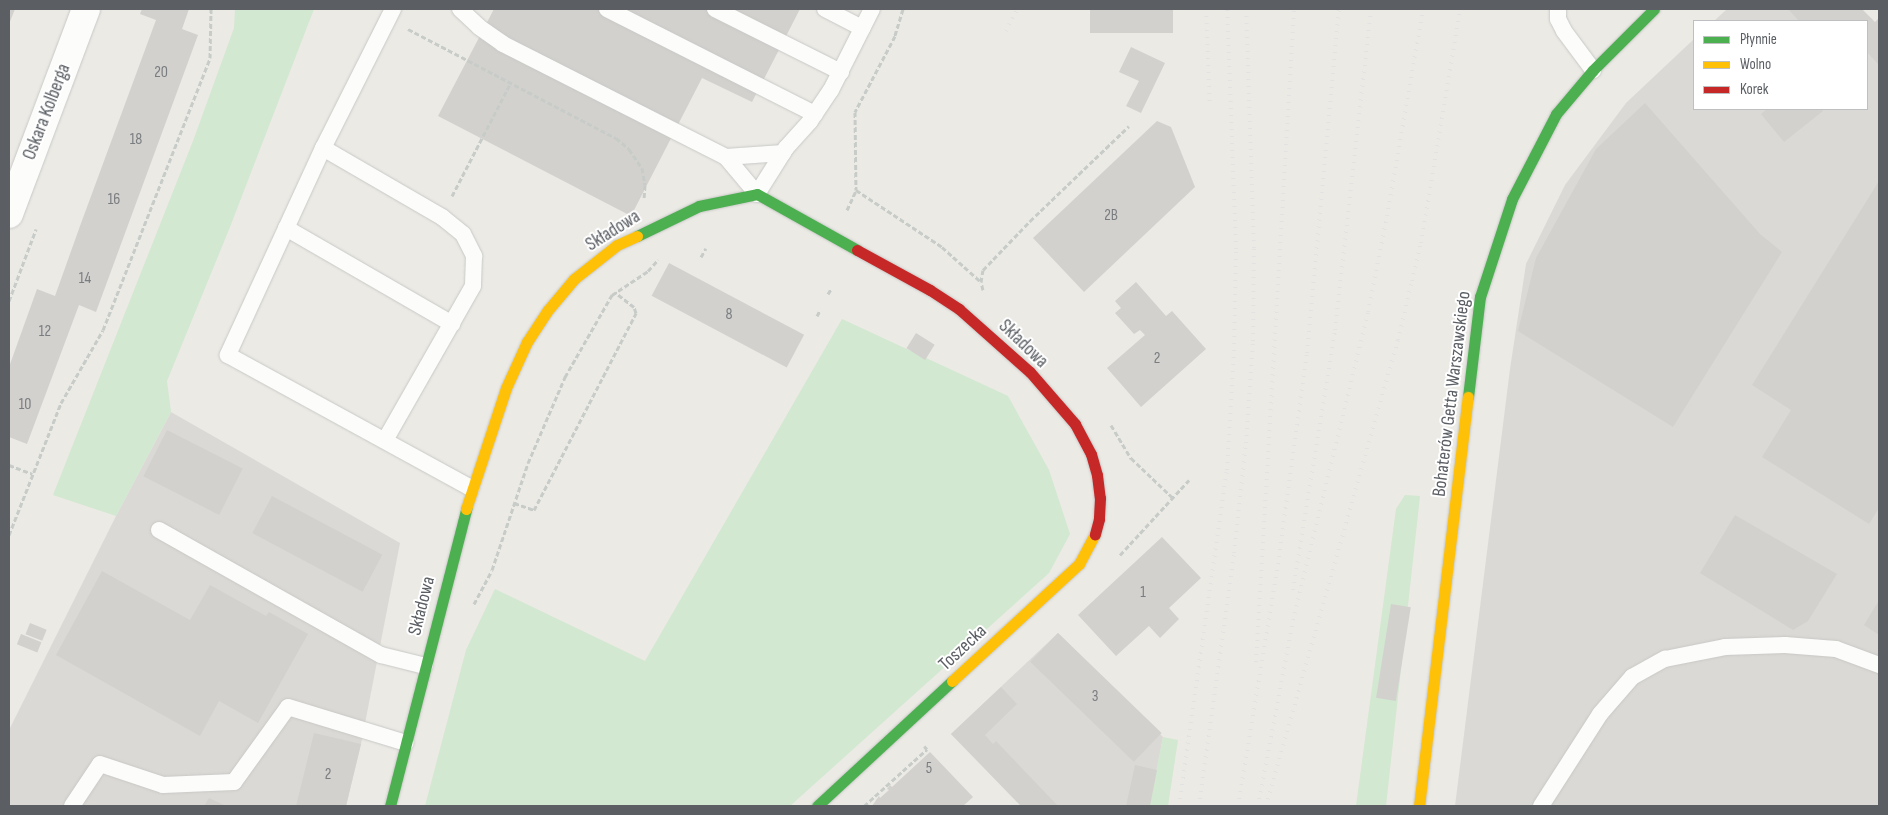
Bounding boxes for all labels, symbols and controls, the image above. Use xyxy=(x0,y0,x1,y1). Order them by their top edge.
legend xyxy=(1693,20,1868,110)
text: Płynnie xyxy=(1740,30,1777,49)
text: Wolno xyxy=(1740,55,1771,74)
street label: Oskara Kolberga xyxy=(18,61,76,163)
house number: 20 xyxy=(154,63,168,83)
text: Korek xyxy=(1740,80,1769,99)
house number: 18 xyxy=(130,130,142,150)
house number: 16 xyxy=(108,190,120,210)
street label: Składowa xyxy=(582,206,644,256)
house number: 2B xyxy=(1104,206,1118,226)
house number: 14 xyxy=(79,269,91,289)
street label: Bohaterów Getta Warszawskiego xyxy=(1428,290,1476,498)
house number: 8 xyxy=(725,305,733,325)
street label: Składowa xyxy=(994,315,1052,373)
house number: 12 xyxy=(39,322,51,342)
house number: 2 xyxy=(1154,349,1160,369)
house number: 10 xyxy=(19,395,31,415)
street label: Składowa xyxy=(404,574,440,638)
house number: 1 xyxy=(1140,583,1146,603)
street label: Toszecka xyxy=(934,620,992,676)
house number: 3 xyxy=(1092,687,1098,707)
house number: 5 xyxy=(926,759,932,779)
house number: 2 xyxy=(325,765,331,785)

